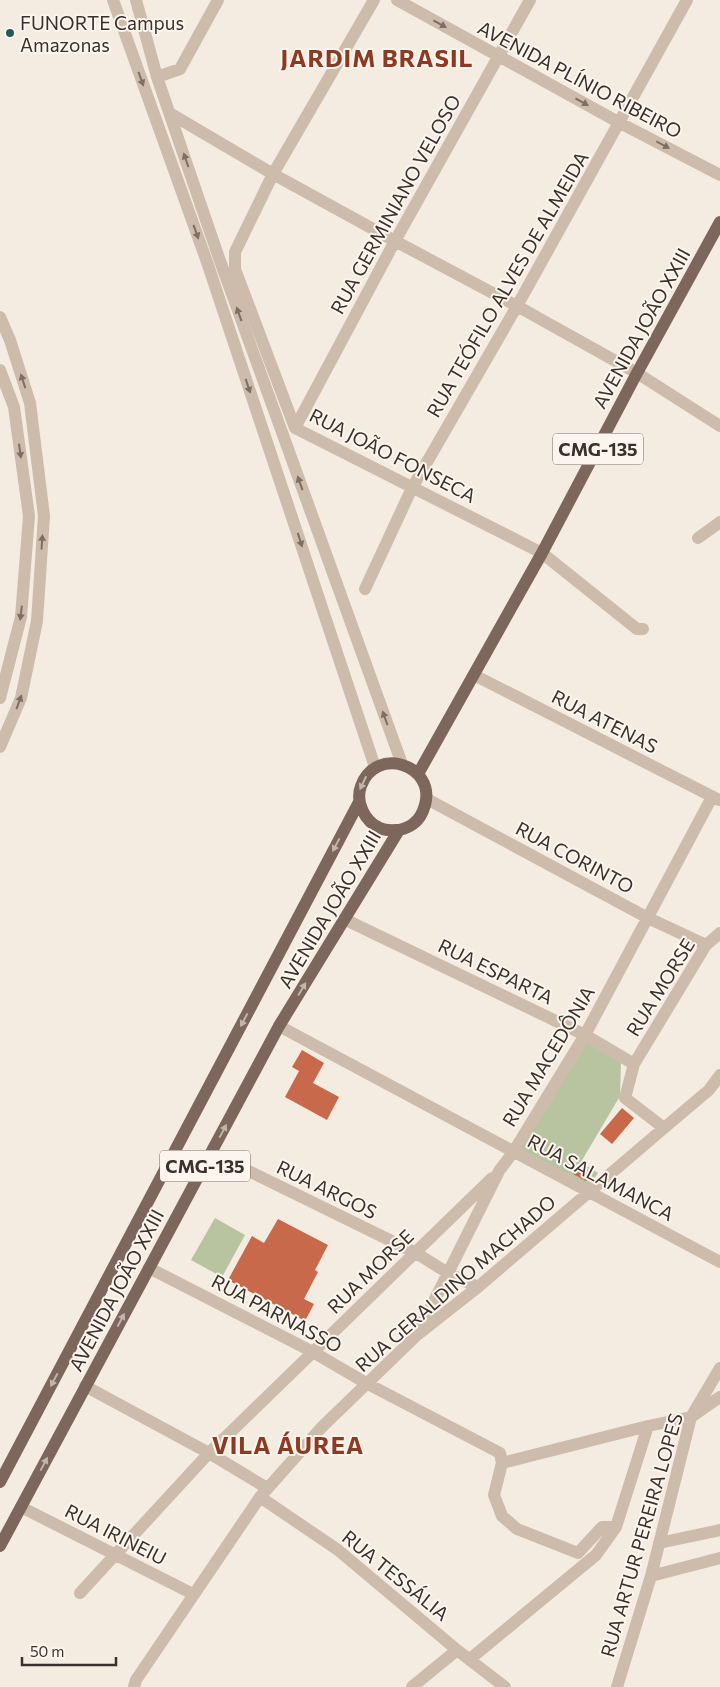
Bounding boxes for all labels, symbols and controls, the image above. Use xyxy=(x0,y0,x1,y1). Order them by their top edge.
place label: FUNORTE Campus Amazonas xyxy=(20,11,184,56)
street label: AVENIDA PLÍNIO RIBEIRO xyxy=(474,15,686,143)
one-way arrow xyxy=(433,19,447,28)
marker: FUNORTE Campus Amazonas xyxy=(4,27,16,39)
district label: JARDIM BRASIL xyxy=(281,43,474,72)
one-way arrow xyxy=(137,72,145,87)
street label: RUA GERMINIANO VELOSO xyxy=(325,90,465,318)
one-way arrow xyxy=(575,98,590,106)
one-way arrow xyxy=(656,141,670,149)
street label: RUA TEÓFILO ALVES DE ALMEIDA xyxy=(420,147,593,421)
one-way arrow xyxy=(182,152,190,167)
one-way arrow xyxy=(193,224,200,239)
street label: AVENIDA JOÃO XXIII xyxy=(587,244,695,412)
one-way arrow xyxy=(235,306,242,321)
one-way arrow xyxy=(19,374,26,389)
one-way arrow xyxy=(245,378,252,393)
street label: RUA JOÃO FONSECA xyxy=(306,403,480,507)
road number: CMG-135 xyxy=(553,434,643,464)
one-way arrow xyxy=(16,443,24,459)
one-way arrow xyxy=(296,475,304,490)
one-way arrow xyxy=(296,532,304,547)
one-way arrow xyxy=(39,533,47,549)
one-way arrow xyxy=(17,605,25,621)
street label: RUA ATENAS xyxy=(548,684,662,758)
one-way arrow xyxy=(15,695,23,709)
one-way arrow xyxy=(381,710,389,725)
one-way arrow xyxy=(359,775,368,790)
street label: RUA CORINTO xyxy=(512,816,638,898)
street label: AVENIDA JOÃO XXIII xyxy=(273,826,385,992)
one-way arrow xyxy=(332,838,340,852)
street label: RUA ESPARTA xyxy=(435,933,557,1009)
street label: RUA MORSE xyxy=(621,934,699,1040)
street label: RUA MACEDÔNIA xyxy=(496,981,599,1130)
one-way arrow xyxy=(297,982,306,995)
one-way arrow xyxy=(240,1012,248,1027)
one-way arrow xyxy=(219,1124,227,1138)
street label: RUA SALAMANCA xyxy=(524,1129,678,1225)
road number: CMG-135 xyxy=(160,1150,250,1182)
street label: RUA ARGOS xyxy=(273,1155,381,1223)
street label: RUA GERALDINO MACHADO xyxy=(350,1190,560,1376)
street label: AVENIDA JOÃO XXIII xyxy=(64,1205,168,1375)
street label: RUA MORSE xyxy=(322,1224,418,1318)
street label: RUA PARNASSO xyxy=(208,1269,346,1357)
one-way arrow xyxy=(117,1313,125,1328)
one-way arrow xyxy=(50,1373,58,1387)
street label: RUA ARTUR PEREIRA LOPES xyxy=(595,1410,687,1660)
district label: VILA ÁUREA xyxy=(212,1430,364,1459)
one-way arrow xyxy=(40,1456,48,1471)
street label: RUA IRINEIU xyxy=(62,1499,170,1569)
street label: RUA TESSÁLIA xyxy=(338,1525,454,1625)
scale bar xyxy=(22,1634,116,1666)
text: 50 m xyxy=(30,1642,64,1660)

